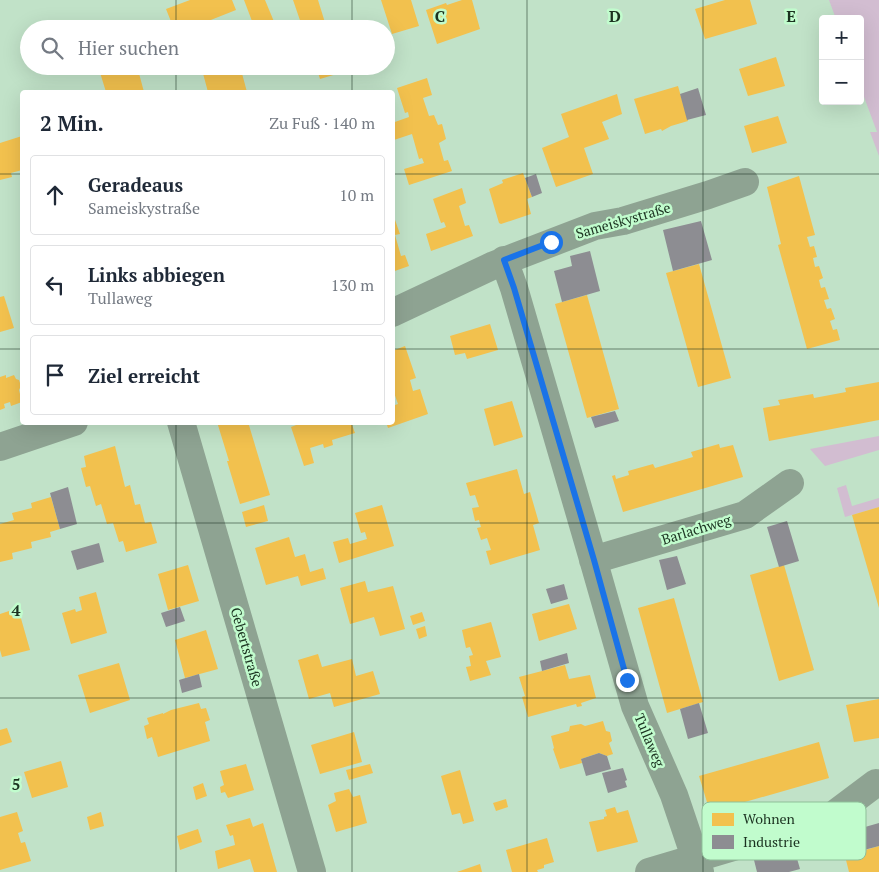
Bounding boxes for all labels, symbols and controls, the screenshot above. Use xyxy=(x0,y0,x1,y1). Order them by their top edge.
text: C xyxy=(435,5,445,27)
text: D xyxy=(609,5,621,27)
text: E xyxy=(786,5,796,27)
map controls xyxy=(819,15,864,105)
button: + xyxy=(819,15,864,60)
search box xyxy=(20,20,395,75)
icon: search xyxy=(38,34,66,62)
text: Hier suchen xyxy=(78,35,179,60)
button: − xyxy=(819,60,864,105)
text: 2 Min. xyxy=(40,109,104,137)
text: Zu Fuß · 140 m xyxy=(269,112,375,134)
text: Geradeaus xyxy=(88,172,183,197)
icon: ahead xyxy=(41,181,69,209)
text: 10 m xyxy=(339,184,374,206)
text: Sameiskystraße xyxy=(88,197,200,219)
street label: Sameiskystraße xyxy=(573,197,673,243)
route start xyxy=(540,231,563,254)
text: Links abbiegen xyxy=(88,262,225,287)
icon: left xyxy=(41,271,69,299)
text: 130 m xyxy=(331,274,374,296)
text: Tullaweg xyxy=(88,287,152,309)
icon: arrive xyxy=(41,361,69,389)
text: Ziel erreicht xyxy=(88,363,200,388)
street label: Barlachweg xyxy=(659,509,734,549)
text: 4 xyxy=(11,599,21,621)
street label: Gebertstraße xyxy=(227,605,267,689)
route end xyxy=(616,669,639,692)
street label: Tullaweg xyxy=(630,710,670,770)
text: 5 xyxy=(11,773,21,795)
legend xyxy=(702,802,866,860)
text: Wohnen xyxy=(743,809,795,828)
text: Industrie xyxy=(743,832,800,851)

